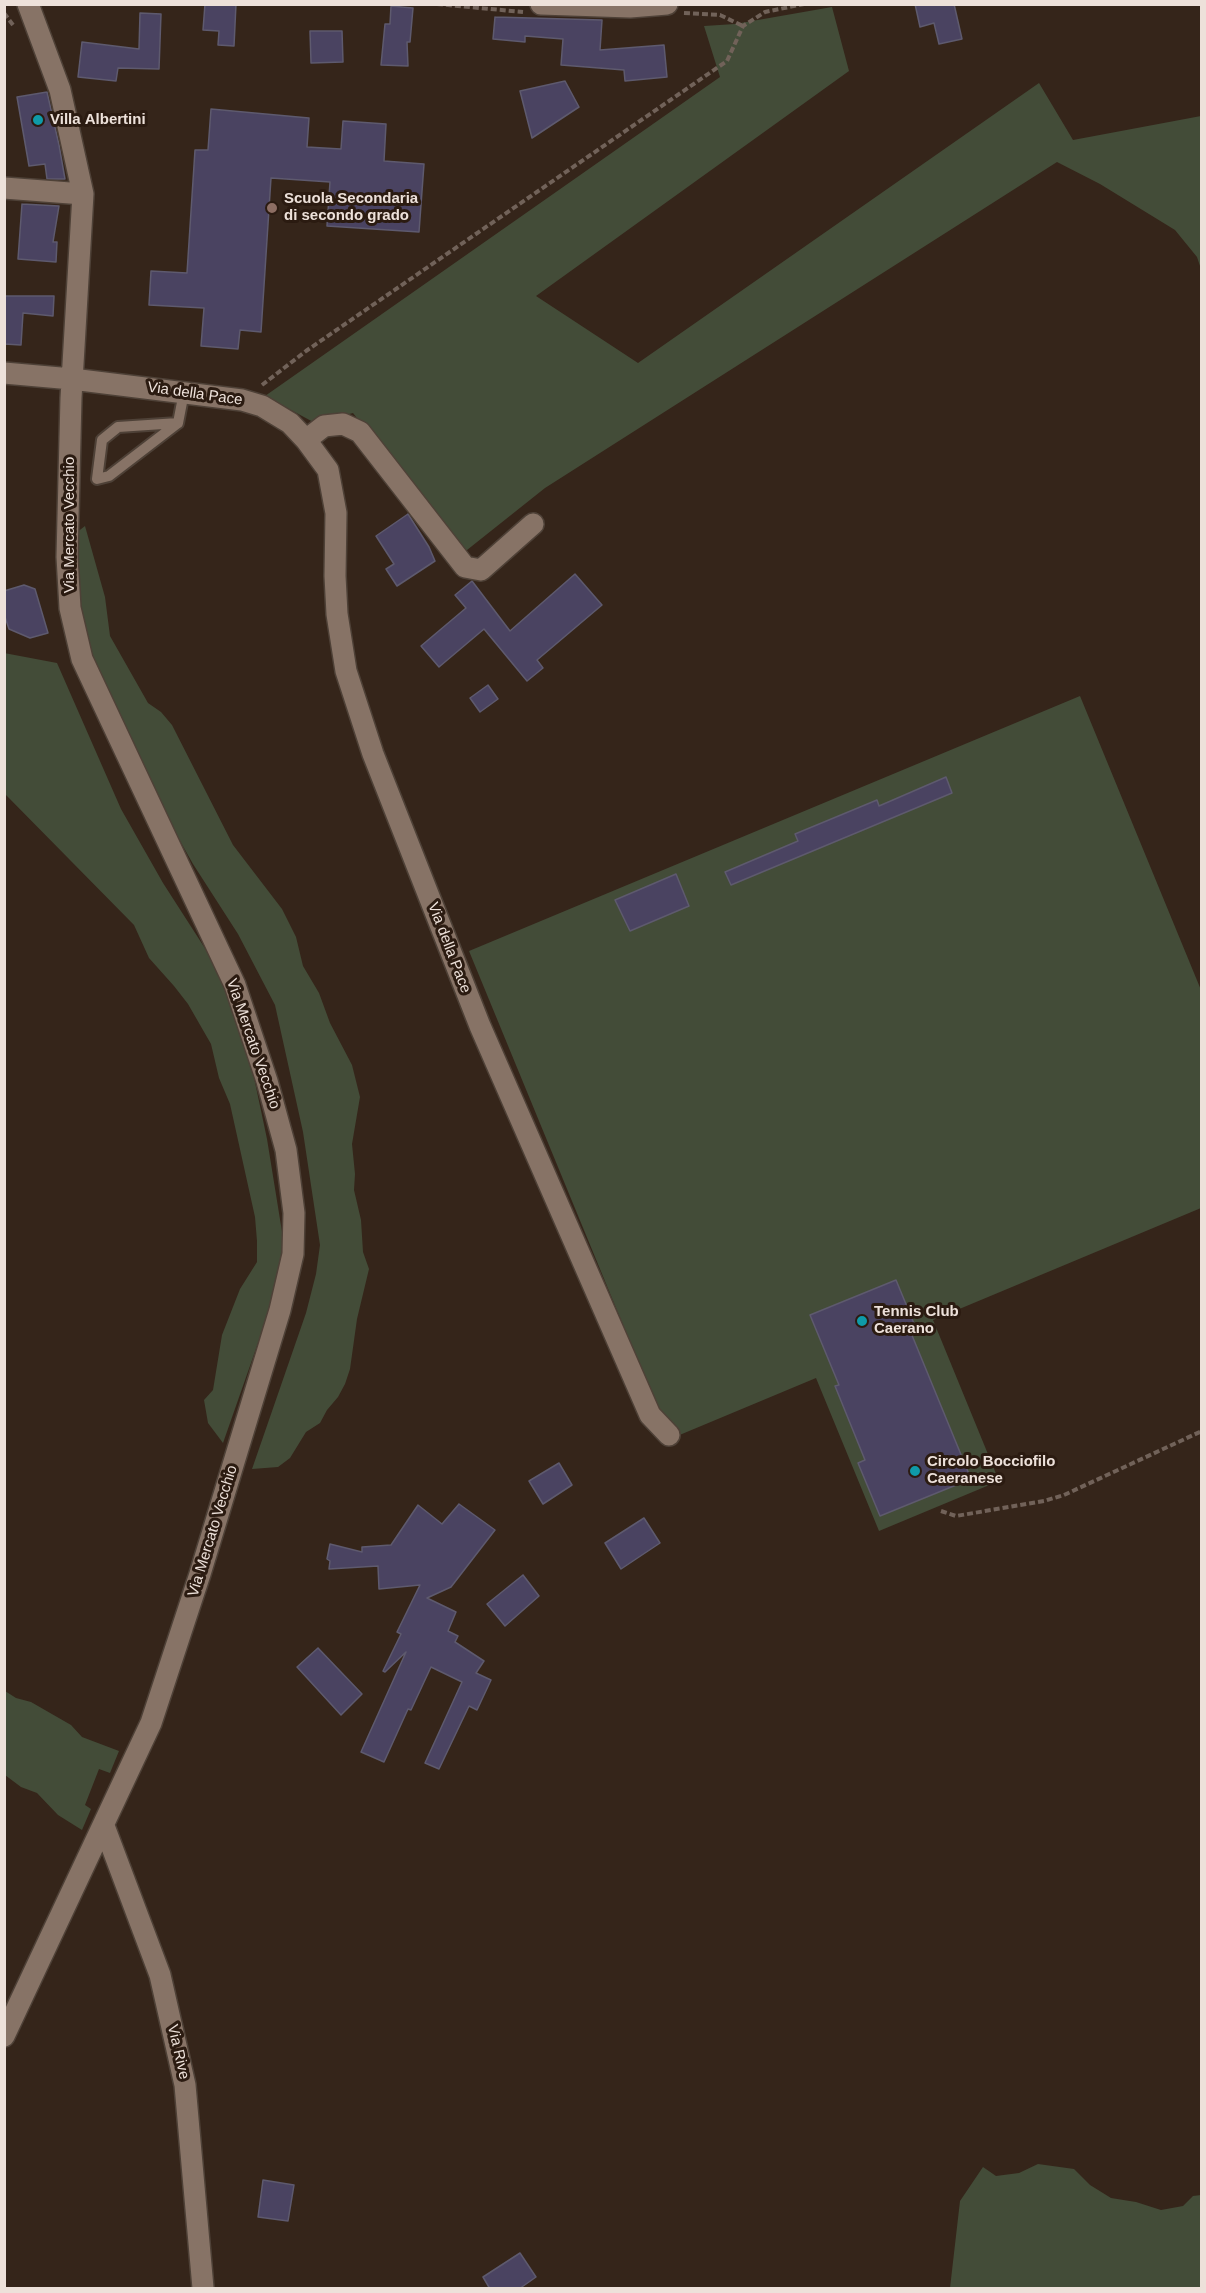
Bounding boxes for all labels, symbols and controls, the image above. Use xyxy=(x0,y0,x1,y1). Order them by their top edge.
place label: Villa Albertini xyxy=(50,111,146,129)
marker: Villa Albertini xyxy=(31,113,45,127)
place label: Scuola Secondaria di secondo grado xyxy=(284,190,418,225)
marker: Scuola Secondaria di secondo grado xyxy=(265,201,279,215)
street label: Via della Pace xyxy=(146,378,244,410)
street label: Via Mercato Vecchio xyxy=(61,457,79,593)
street label: Via della Pace xyxy=(423,900,475,996)
street label: Via Mercato Vecchio xyxy=(222,977,284,1111)
place label: Tennis Club Caerano xyxy=(874,1303,959,1338)
marker: Tennis Club Caerano xyxy=(855,1314,869,1328)
place label: Circolo Bocciofilo Caeranese xyxy=(927,1453,1055,1488)
street label: Via Mercato Vecchio xyxy=(184,1463,242,1599)
marker: Circolo Bocciofilo Caeranese xyxy=(908,1464,922,1478)
street label: Via Rive xyxy=(163,2023,193,2081)

